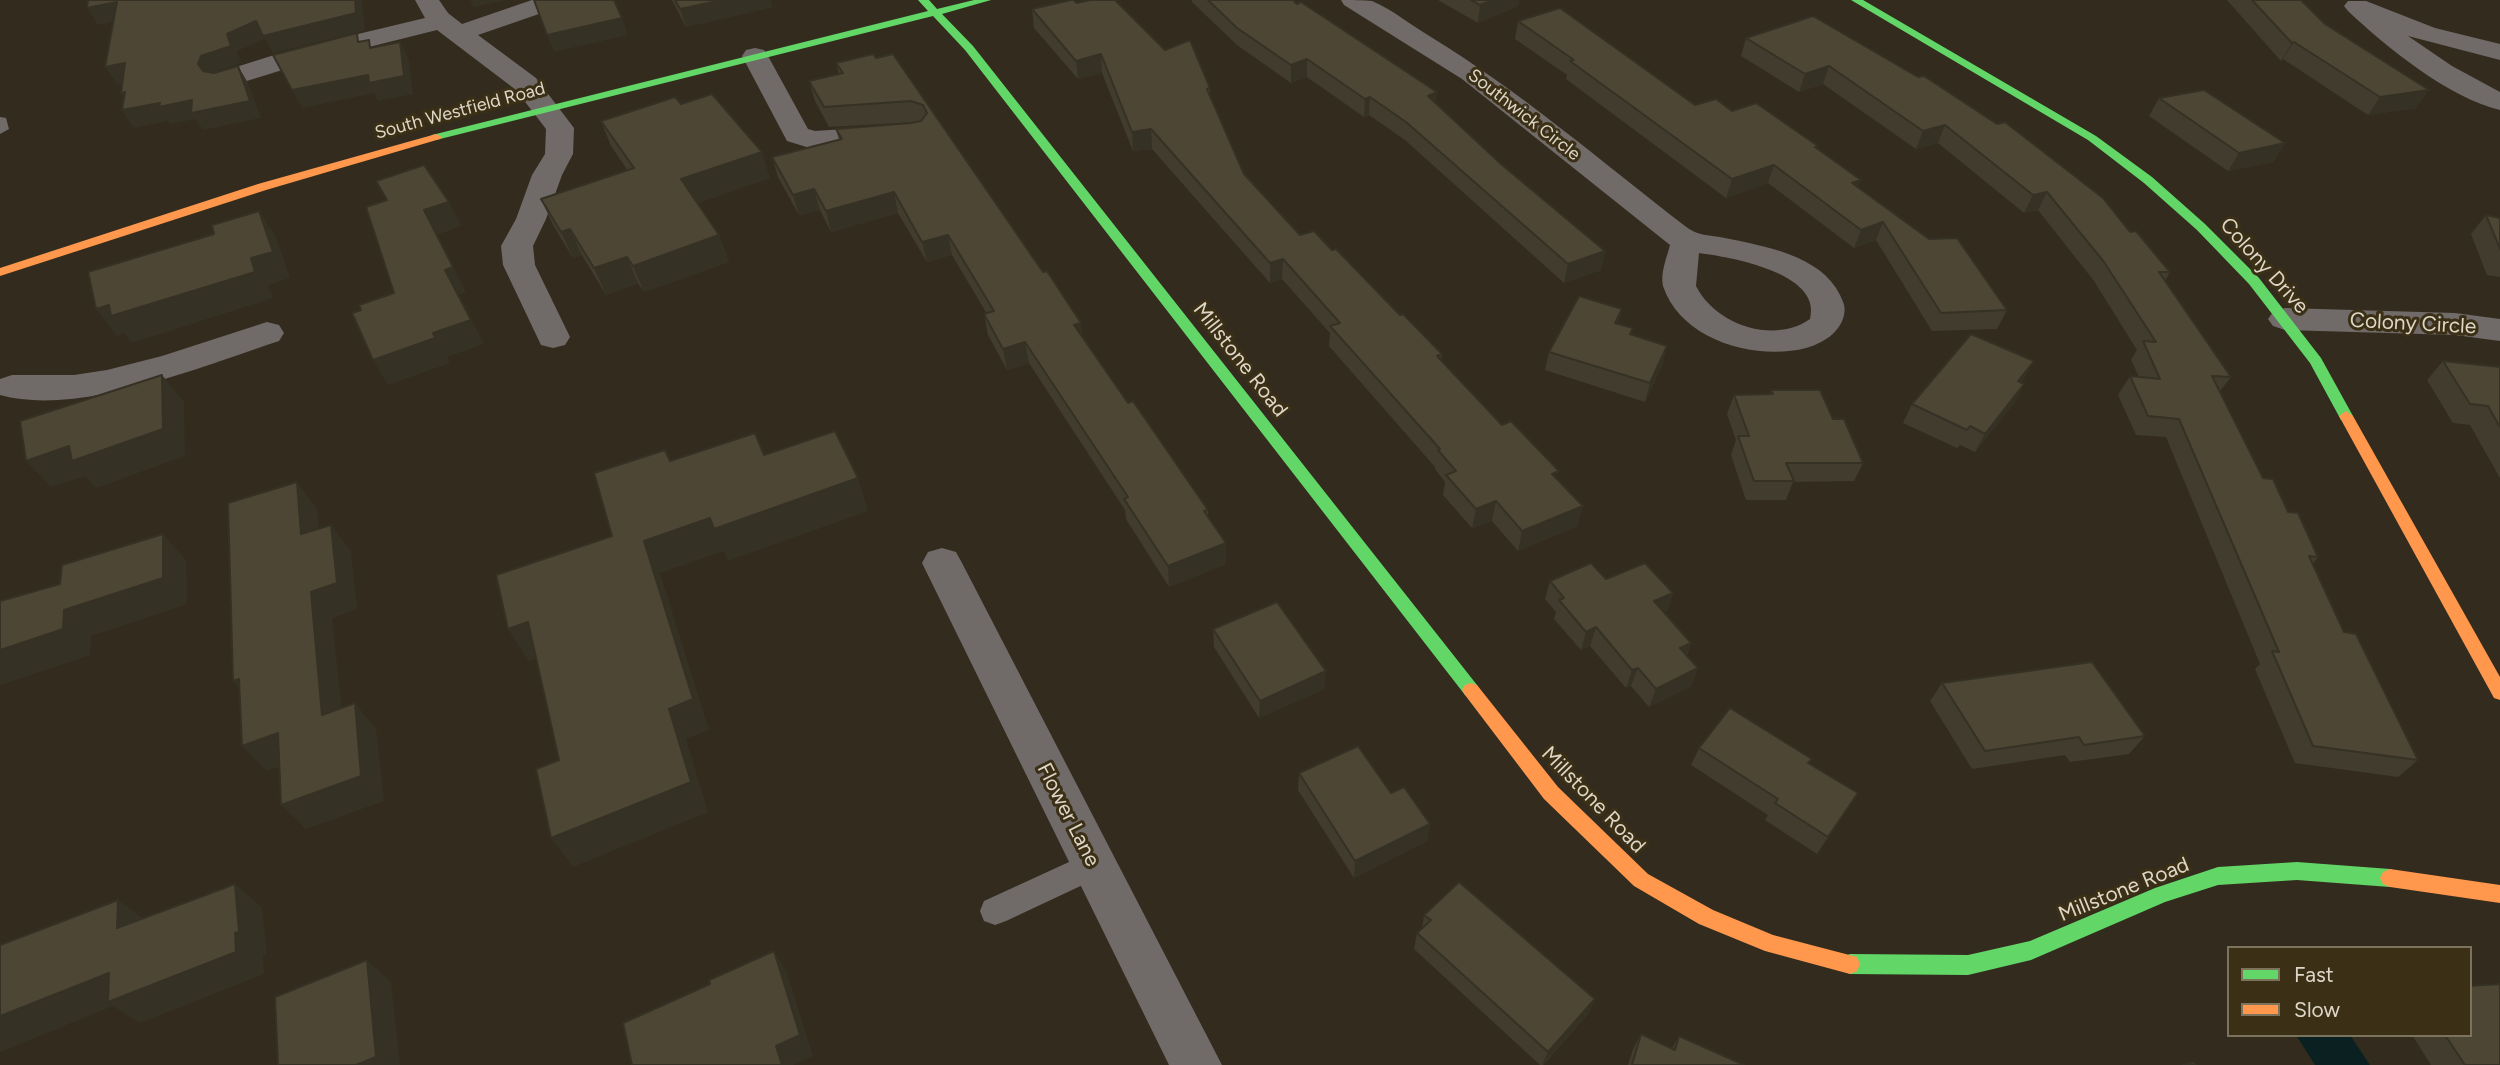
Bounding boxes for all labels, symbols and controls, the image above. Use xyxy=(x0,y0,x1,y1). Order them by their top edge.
street label: Southwick Circle xyxy=(1464,65,1584,165)
street label: South Westfield Road xyxy=(372,78,548,144)
street label: Colony Drive xyxy=(2214,213,2314,319)
street label: Millstone Road xyxy=(1187,298,1293,422)
street label: Colony Circle xyxy=(2349,308,2477,340)
street label: Millstone Road xyxy=(1536,741,1650,859)
street label: Flower Lane xyxy=(1031,759,1105,871)
street label: Millstone Road xyxy=(2055,852,2193,928)
legend xyxy=(2227,946,2472,1037)
text: Fast xyxy=(2294,962,2334,987)
text: Slow xyxy=(2294,997,2340,1022)

